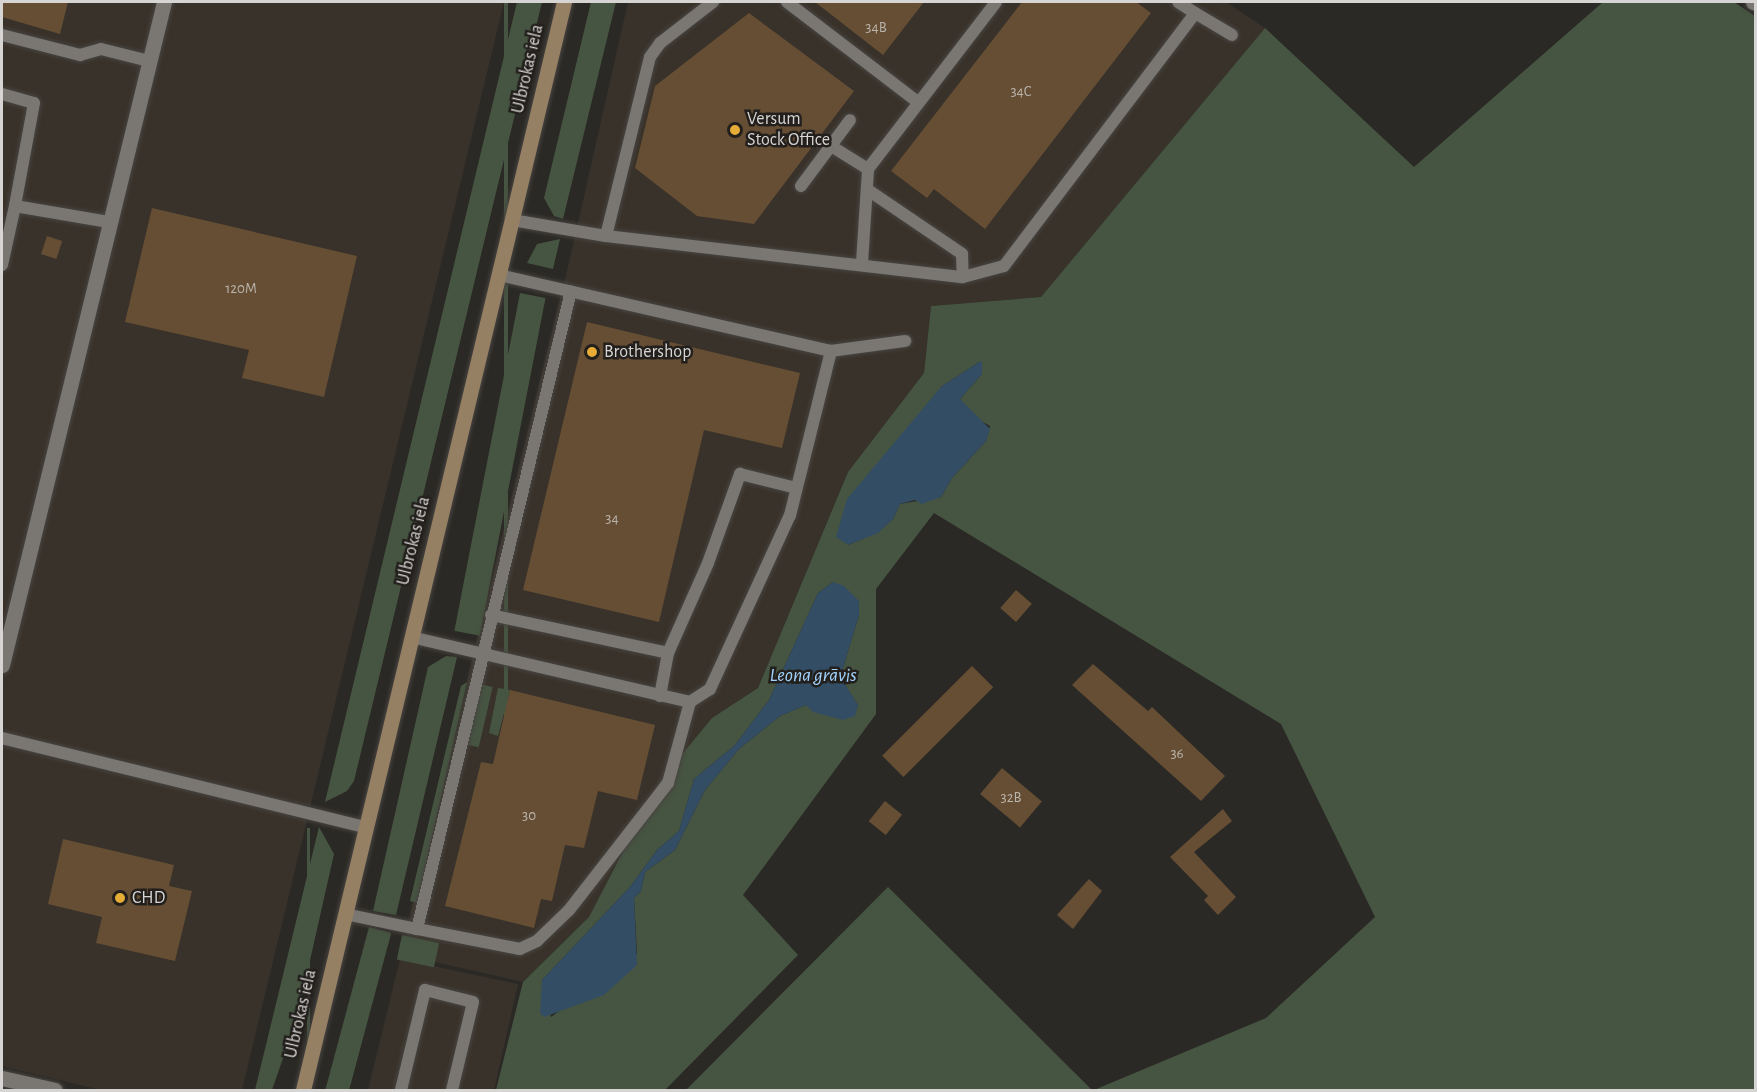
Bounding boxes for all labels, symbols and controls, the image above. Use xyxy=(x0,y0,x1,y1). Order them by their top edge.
house number: 34B xyxy=(865,19,887,37)
street label: Ulbrokas iela xyxy=(507,22,549,116)
house number: 34C xyxy=(1010,83,1032,101)
place label: Versum Stock Office xyxy=(747,109,830,152)
marker: Versum Stock Office xyxy=(728,123,742,137)
house number: 120M xyxy=(225,280,257,298)
place label: Brothershop xyxy=(604,341,691,363)
marker: Brothershop xyxy=(585,345,599,359)
street label: Ulbrokas iela xyxy=(393,494,435,588)
house number: 34 xyxy=(605,510,619,528)
water label: Leona grāvis xyxy=(769,663,857,687)
house number: 36 xyxy=(1170,745,1184,763)
house number: 32B xyxy=(1000,789,1022,807)
house number: 30 xyxy=(522,807,536,825)
place label: CHD xyxy=(132,887,165,909)
marker: CHD xyxy=(113,891,127,905)
street label: Ulbrokas iela xyxy=(280,967,322,1061)

